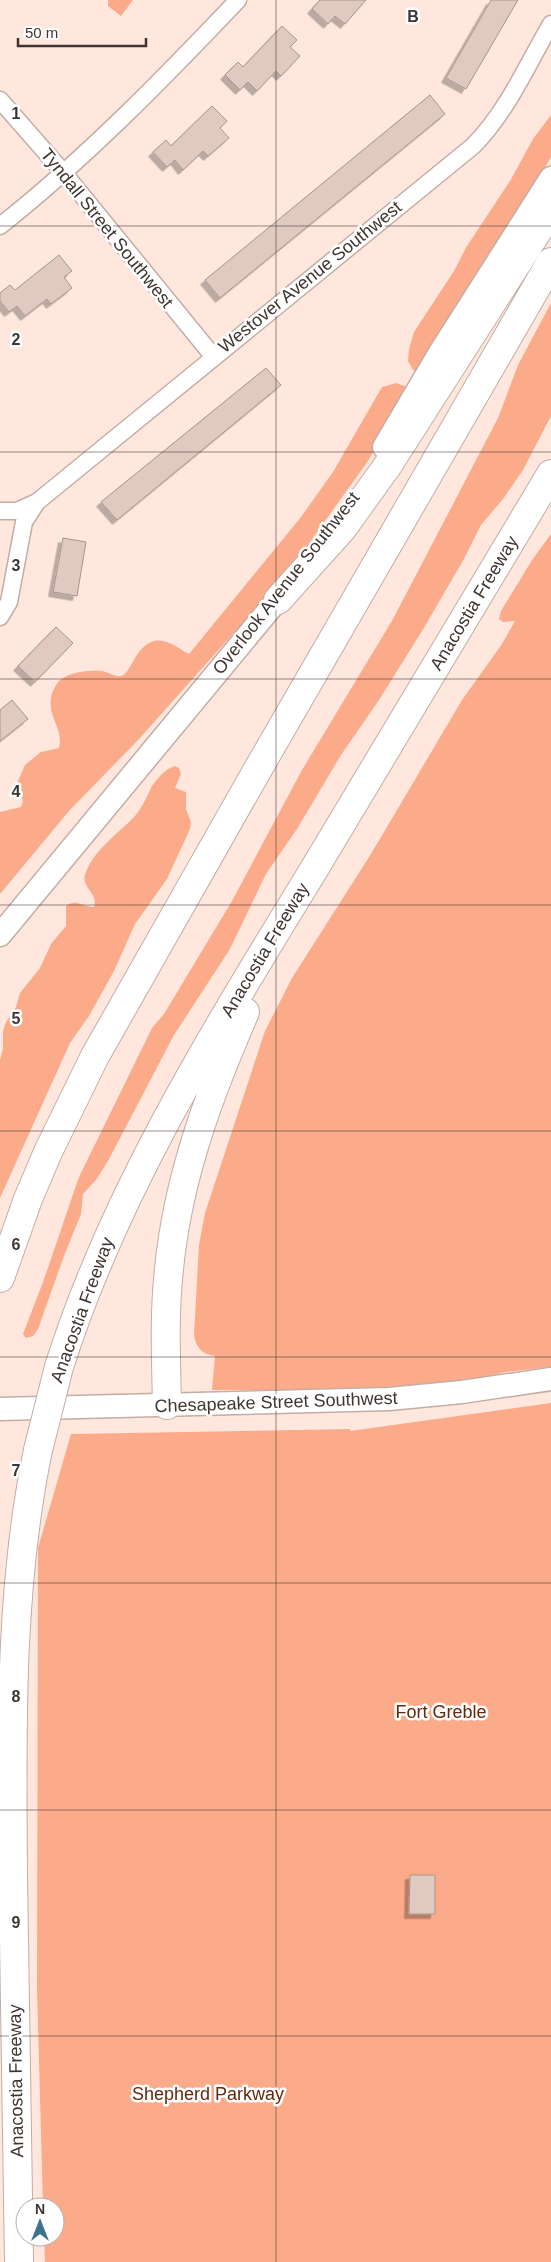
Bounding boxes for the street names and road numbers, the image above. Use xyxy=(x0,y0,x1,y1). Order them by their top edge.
street label: Tyndall Street Southwest xyxy=(37,144,177,312)
street label: Westover Avenue Southwest xyxy=(215,197,405,357)
street label: Overlook Avenue Southwest xyxy=(209,488,363,678)
street label: Anacostia Freeway xyxy=(426,532,522,674)
street label: Anacostia Freeway xyxy=(217,879,313,1021)
street label: Anacostia Freeway xyxy=(46,1235,118,1385)
street label: Chesapeake Street Southwest xyxy=(154,1388,398,1416)
street label: Anacostia Freeway xyxy=(5,2004,27,2158)

